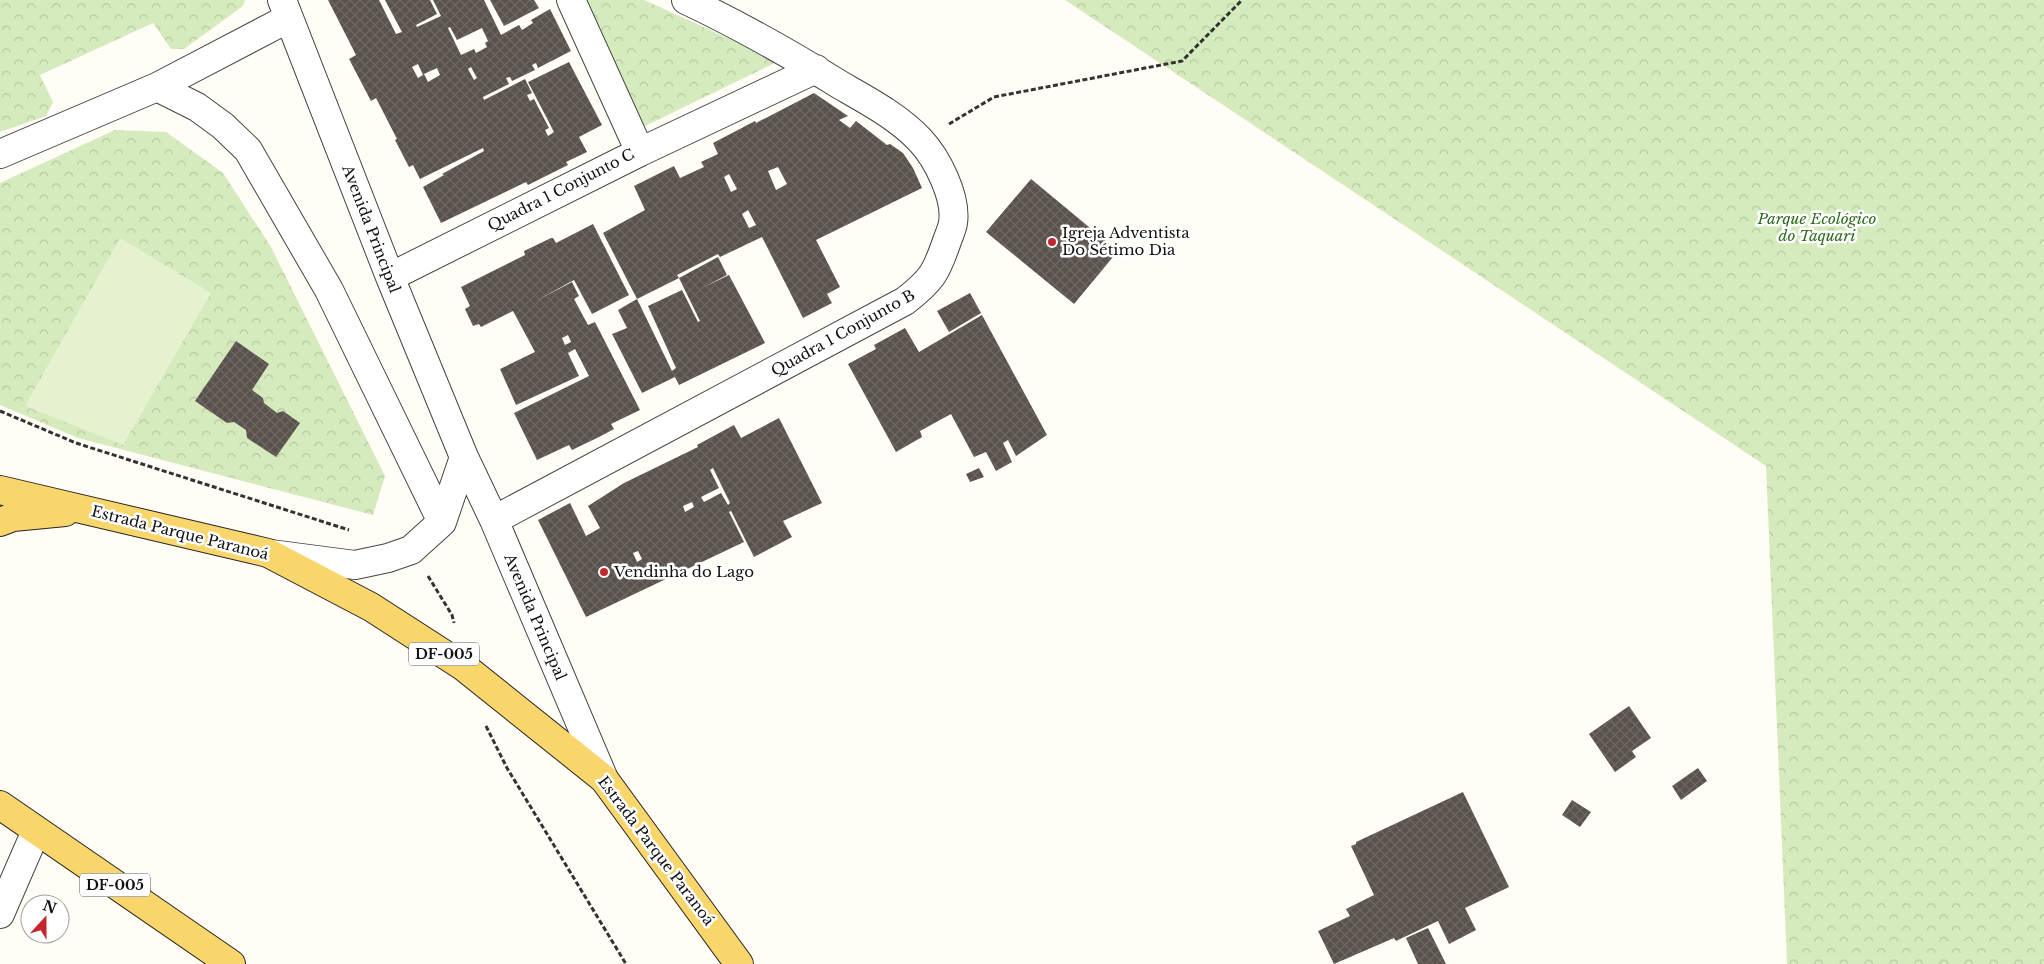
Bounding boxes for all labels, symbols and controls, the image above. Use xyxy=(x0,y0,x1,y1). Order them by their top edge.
street label: Quadra 1 Conjunto C xyxy=(484,144,637,235)
street label: Avenida Principal xyxy=(338,161,405,296)
park label: Parque Ecológico do Taquari xyxy=(1757,209,1877,245)
place label: Igreja Adventista Do Sétimo Dia xyxy=(1062,223,1190,259)
marker: Igreja Adventista Do Sétimo Dia xyxy=(1046,236,1058,248)
street label: Quadra 1 Conjunto B xyxy=(767,285,918,380)
street label: Estrada Parque Paranoá xyxy=(90,501,271,564)
street label: Avenida Principal xyxy=(500,550,571,683)
place label: Vendinha do Lago xyxy=(613,562,754,581)
marker: Vendinha do Lago xyxy=(598,566,610,578)
road number: DF-005 xyxy=(409,642,479,666)
street label: Estrada Parque Paranoá xyxy=(594,772,719,930)
road number: DF-005 xyxy=(80,874,150,896)
north arrow xyxy=(20,894,70,944)
text: N xyxy=(40,896,59,918)

